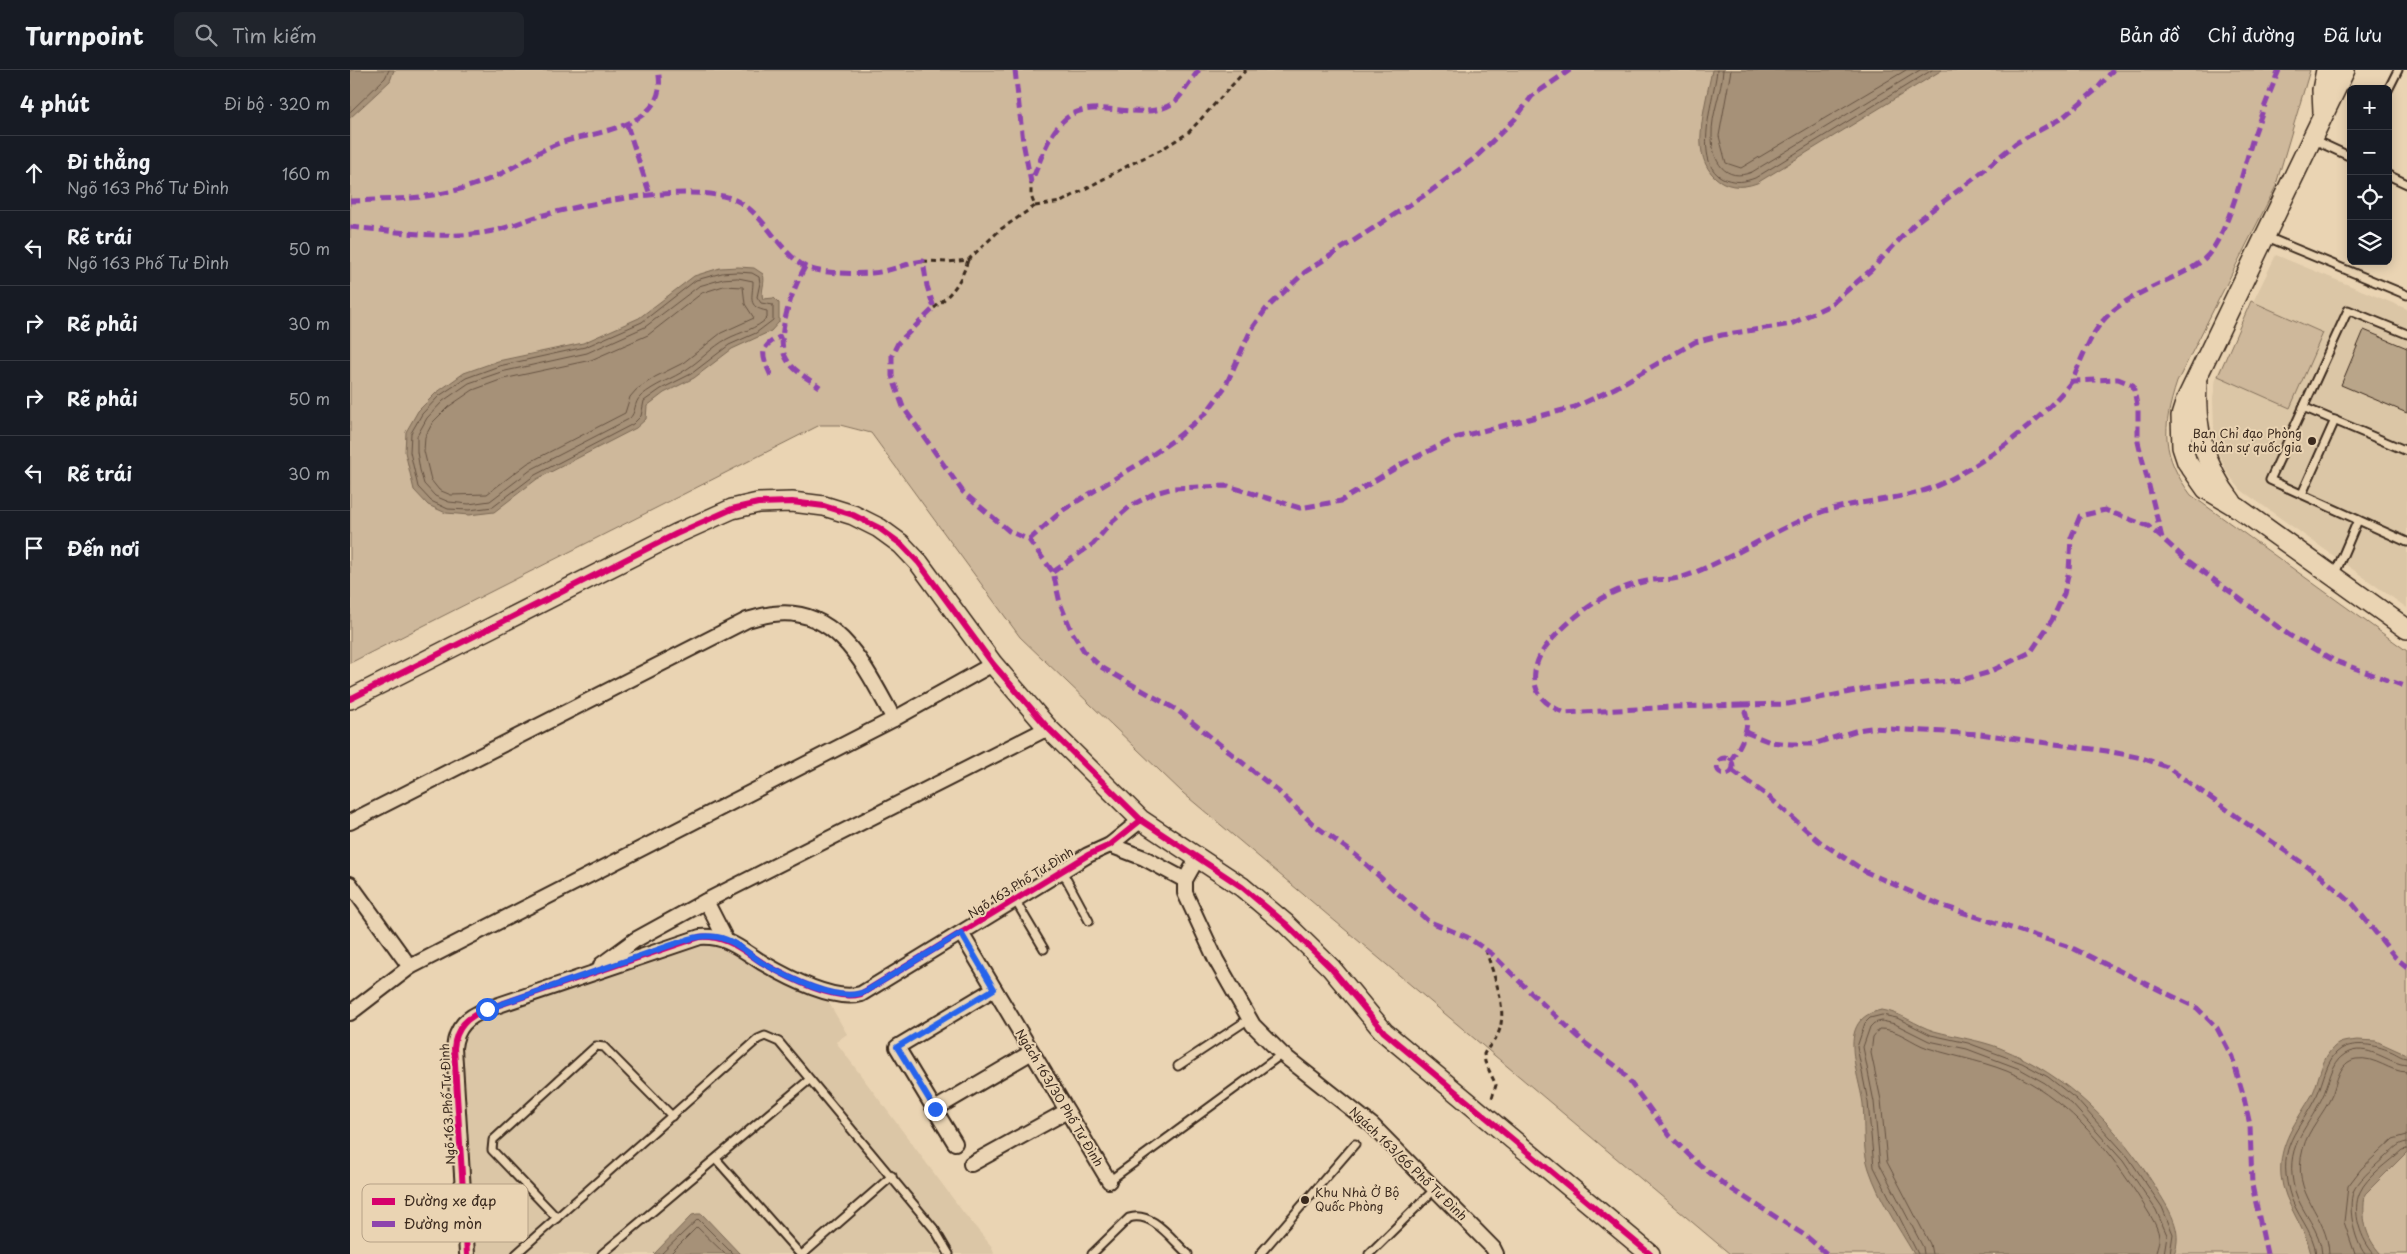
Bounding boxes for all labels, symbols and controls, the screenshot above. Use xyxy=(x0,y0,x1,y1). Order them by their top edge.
search box xyxy=(174,12,524,57)
text: Turnpoint xyxy=(25,17,144,53)
icon: search xyxy=(192,21,220,49)
text: Tìm kiếm xyxy=(232,21,317,49)
text: Bản đồ xyxy=(2119,21,2180,48)
text: Chỉ đường xyxy=(2208,21,2295,48)
text: Đã lưu xyxy=(2323,21,2382,48)
map controls xyxy=(2347,85,2392,265)
button: + xyxy=(2347,85,2392,130)
text: 4 phút xyxy=(20,87,90,119)
text: Đi bộ · 320 m xyxy=(224,91,330,115)
button: − xyxy=(2347,130,2392,175)
text: Đi thẳng xyxy=(67,147,150,175)
icon: ahead xyxy=(20,159,48,187)
text: 160 m xyxy=(282,161,330,185)
text: Ngõ 163 Phố Tư Đình xyxy=(67,175,229,199)
button: locate xyxy=(2347,175,2392,220)
button: layers xyxy=(2347,220,2392,265)
text: Rẽ trái xyxy=(67,222,132,250)
icon: left xyxy=(20,234,48,262)
text: 50 m xyxy=(289,236,330,260)
text: Ngõ 163 Phố Tư Đình xyxy=(67,250,229,274)
icon: right xyxy=(20,309,48,337)
text: Rẽ phải xyxy=(67,309,138,337)
text: 30 m xyxy=(288,311,330,335)
icon: right xyxy=(20,384,48,412)
text: Rẽ phải xyxy=(67,384,138,412)
text: 50 m xyxy=(289,386,330,410)
place label: Ban Chỉ đạo Phòng thủ dân sự quốc gia xyxy=(2188,424,2303,456)
marker: Ban Chỉ đạo Phòng thủ dân sự quốc gia xyxy=(2306,435,2318,447)
icon: left xyxy=(20,459,48,487)
text: Rẽ trái xyxy=(67,459,132,487)
text: 30 m xyxy=(288,461,330,485)
icon: arrive xyxy=(20,534,48,562)
text: Đến nơi xyxy=(67,534,140,562)
street label: Ngõ 163 Phố Tư Đình xyxy=(964,842,1077,922)
route start xyxy=(476,998,499,1021)
street label: Ngách 163/30 Phố Tư Đình xyxy=(1012,1025,1108,1170)
street label: Ngõ 163 Phố Tư Đình xyxy=(435,1043,459,1165)
route end xyxy=(924,1098,947,1121)
street label: Ngách 163/66 Phố Tư Đình xyxy=(1346,1102,1472,1224)
place label: Khu Nhà Ở Bộ Quốc Phòng xyxy=(1315,1183,1399,1215)
legend xyxy=(362,1184,528,1242)
text: Đường xe đạp xyxy=(404,1190,496,1211)
marker: Khu Nhà Ở Bộ Quốc Phòng xyxy=(1299,1194,1311,1206)
text: Đường mòn xyxy=(404,1213,482,1234)

